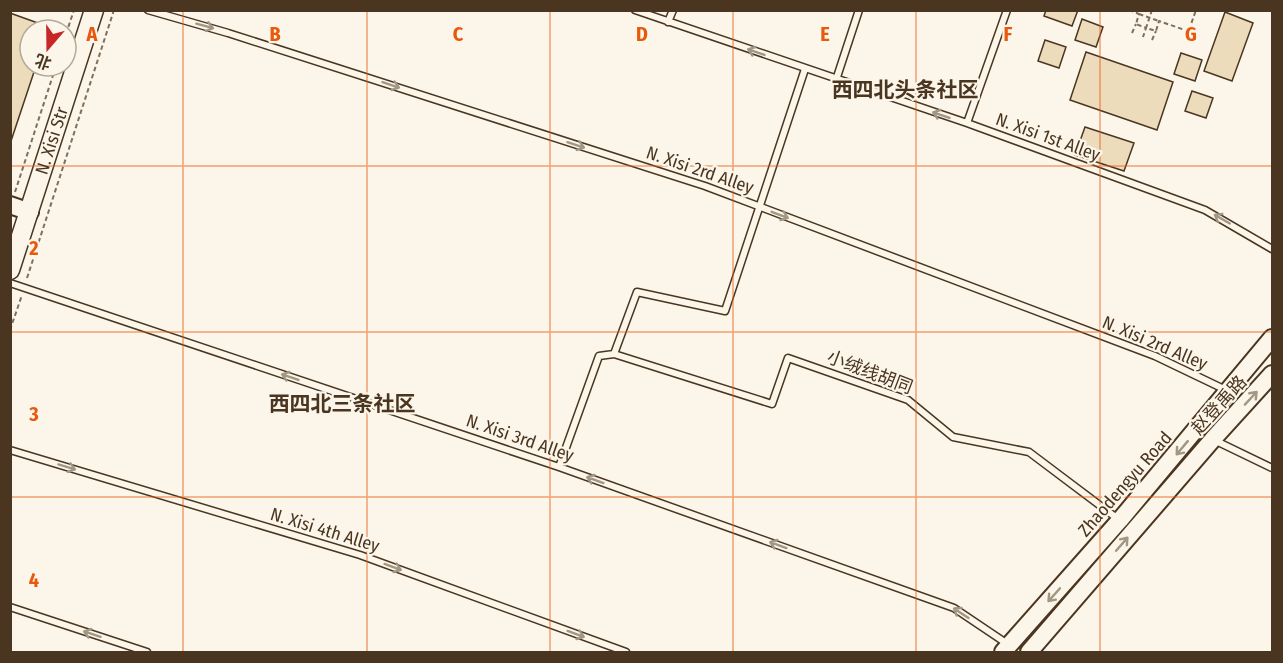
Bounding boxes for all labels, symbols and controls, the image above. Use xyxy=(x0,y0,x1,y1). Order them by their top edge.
north arrow xyxy=(18,18,78,78)
one-way arrow xyxy=(195,21,214,32)
text: A xyxy=(86,22,99,46)
text: B xyxy=(269,22,281,46)
text: C xyxy=(453,22,464,46)
text: D xyxy=(636,22,648,46)
text: E xyxy=(820,22,830,46)
text: F xyxy=(1004,22,1013,46)
text: G xyxy=(1185,22,1197,46)
one-way arrow xyxy=(747,46,766,57)
text: 北 xyxy=(32,50,54,73)
district label: 西四北头条社区 xyxy=(832,77,979,103)
one-way arrow xyxy=(381,80,400,91)
street label: N. Xisi Str xyxy=(31,103,73,177)
one-way arrow xyxy=(932,108,951,119)
street label: N. Xisi 1st Alley xyxy=(993,108,1103,166)
one-way arrow xyxy=(566,140,585,151)
street label: N. Xisi 2rd Alley xyxy=(643,141,757,199)
one-way arrow xyxy=(771,210,789,221)
one-way arrow xyxy=(1214,213,1231,225)
text: 2 xyxy=(28,236,39,260)
street label: N. Xisi 2rd Alley xyxy=(1099,311,1211,375)
street label: 小绒线胡同 xyxy=(824,346,916,398)
one-way arrow xyxy=(282,370,300,381)
street label: 赵登禹路 xyxy=(1187,371,1251,439)
district label: 西四北三条社区 xyxy=(269,391,416,417)
one-way arrow xyxy=(1244,391,1258,406)
text: 3 xyxy=(28,402,39,426)
street label: N. Xisi 3rd Alley xyxy=(463,409,577,467)
street label: Zhaodengyu Road xyxy=(1073,427,1177,541)
one-way arrow xyxy=(1175,440,1188,456)
one-way arrow xyxy=(57,462,76,473)
one-way arrow xyxy=(586,473,604,484)
street label: N. Xisi 4th Alley xyxy=(268,503,382,557)
one-way arrow xyxy=(1115,537,1129,552)
one-way arrow xyxy=(769,539,788,550)
one-way arrow xyxy=(383,563,402,574)
text: 4 xyxy=(29,568,39,592)
one-way arrow xyxy=(1047,587,1061,602)
one-way arrow xyxy=(953,607,970,619)
one-way arrow xyxy=(83,628,102,639)
one-way arrow xyxy=(567,630,585,641)

